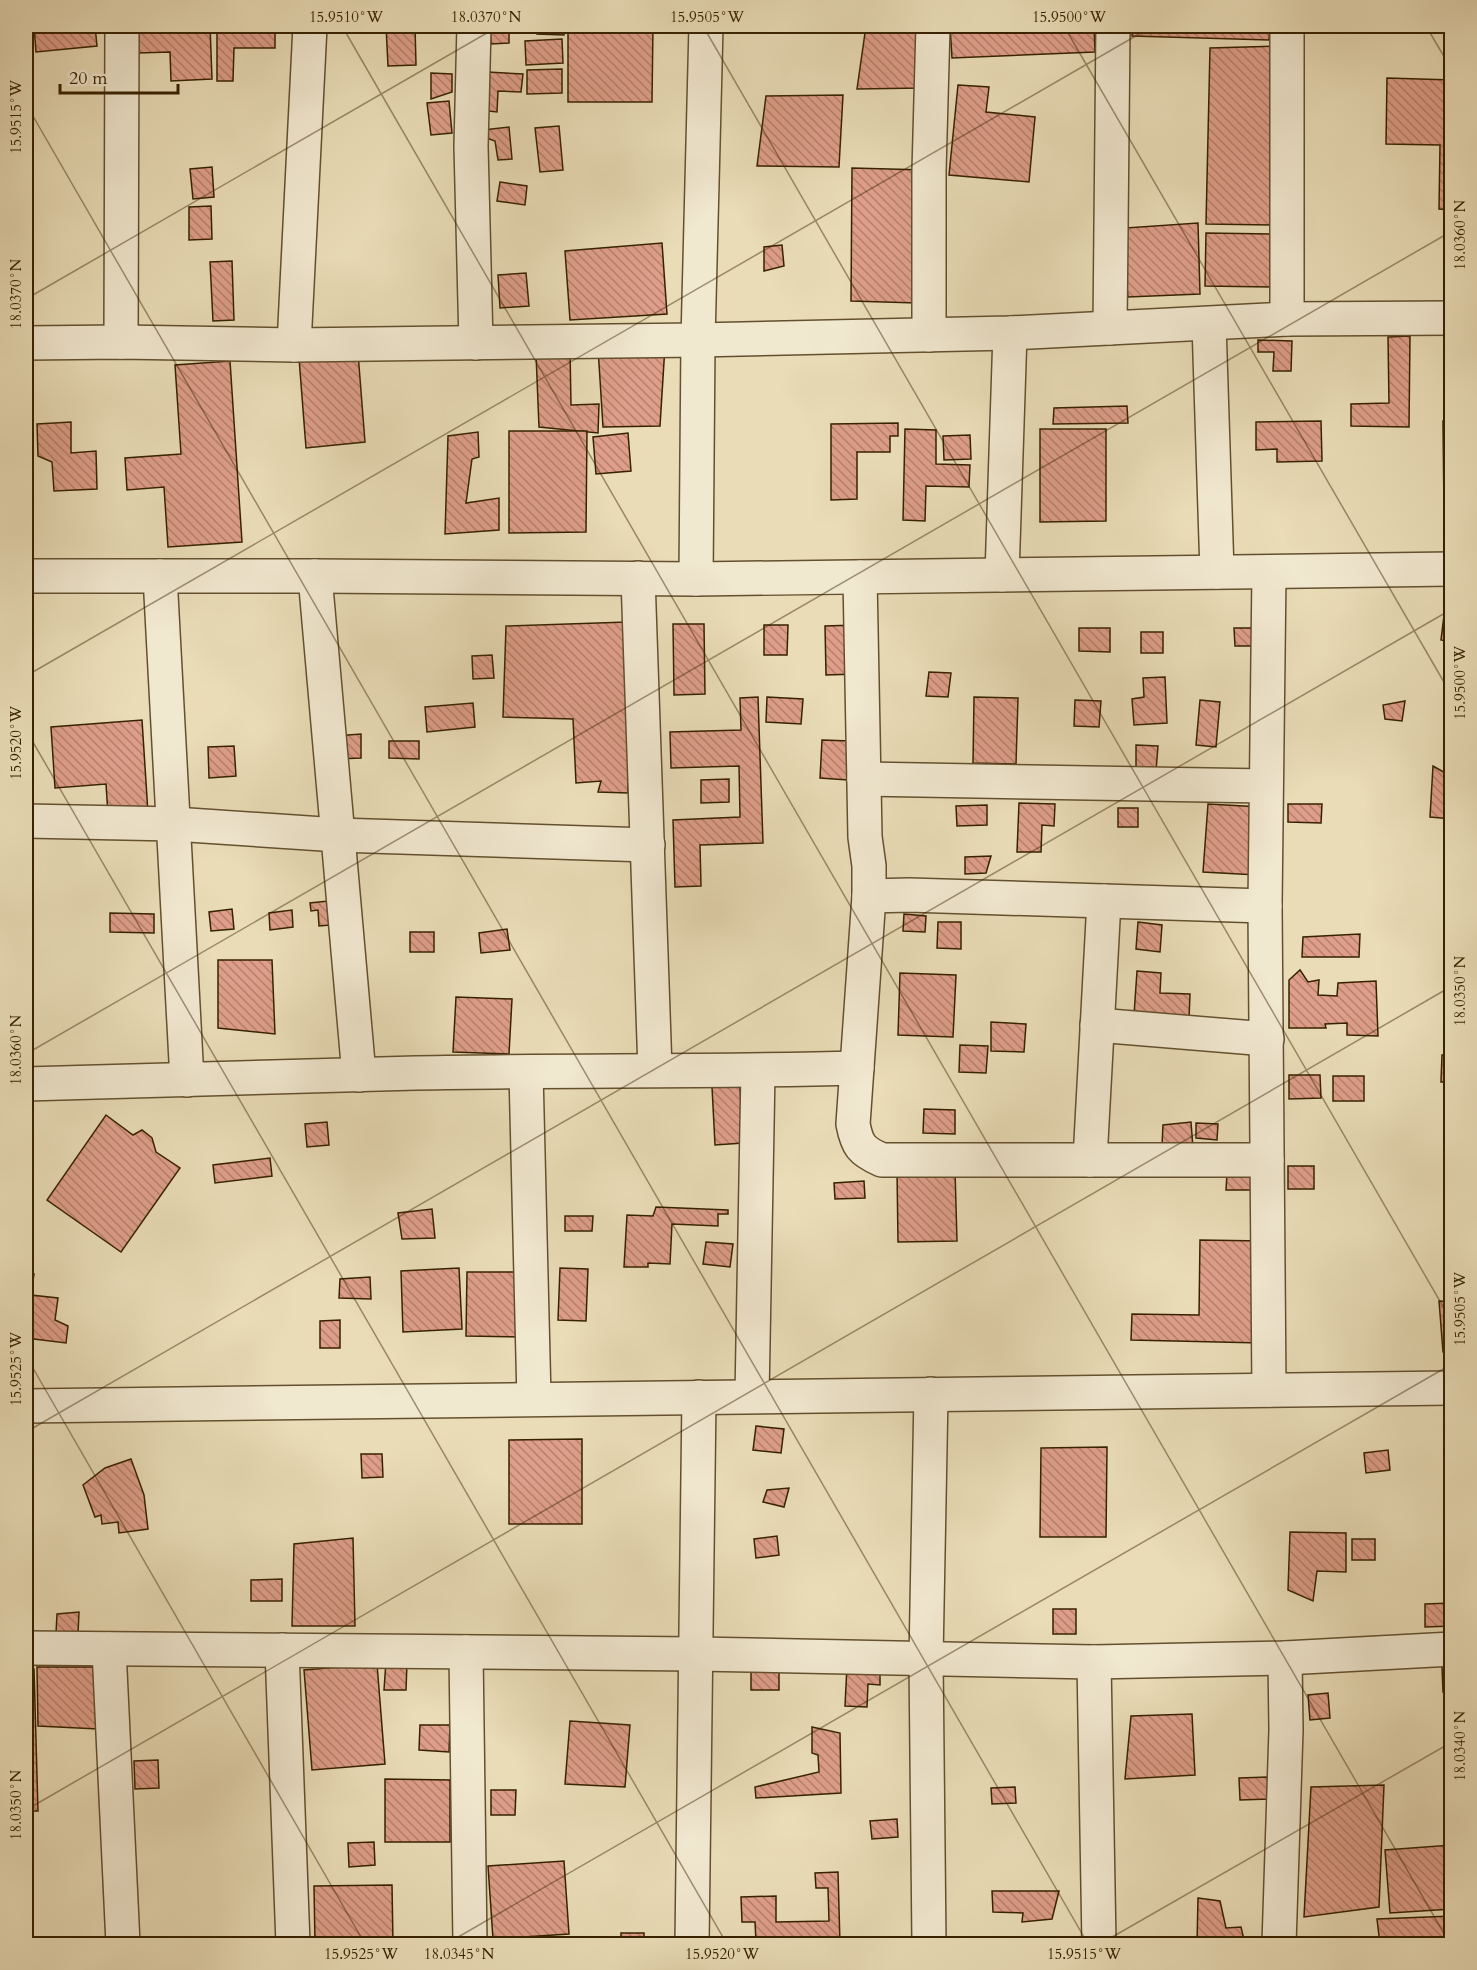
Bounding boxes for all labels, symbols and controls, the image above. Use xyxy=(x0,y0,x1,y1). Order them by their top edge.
text: 15.9510°W xyxy=(309,7,384,27)
text: 18.0370°N xyxy=(451,7,521,27)
text: 15.9505°W xyxy=(670,7,745,27)
text: 15.9500°W xyxy=(1032,7,1107,27)
scale bar xyxy=(60,57,178,95)
text: 20 m xyxy=(69,66,108,91)
text: 15.9515°W xyxy=(6,79,26,154)
text: 18.0360°N xyxy=(1450,200,1470,270)
text: 18.0370°N xyxy=(6,259,26,329)
text: 15.9500°W xyxy=(1450,645,1470,720)
text: 15.9520°W xyxy=(6,705,26,780)
text: 18.0350°N xyxy=(1450,956,1470,1026)
text: 18.0360°N xyxy=(6,1015,26,1085)
text: 15.9505°W xyxy=(1450,1271,1470,1346)
text: 15.9525°W xyxy=(6,1331,26,1406)
text: 18.0340°N xyxy=(1450,1711,1470,1781)
text: 18.0350°N xyxy=(6,1770,26,1840)
text: 15.9525°W xyxy=(324,1944,399,1964)
text: 18.0345°N xyxy=(424,1944,494,1964)
text: 15.9520°W xyxy=(685,1944,760,1964)
text: 15.9515°W xyxy=(1047,1944,1122,1964)

